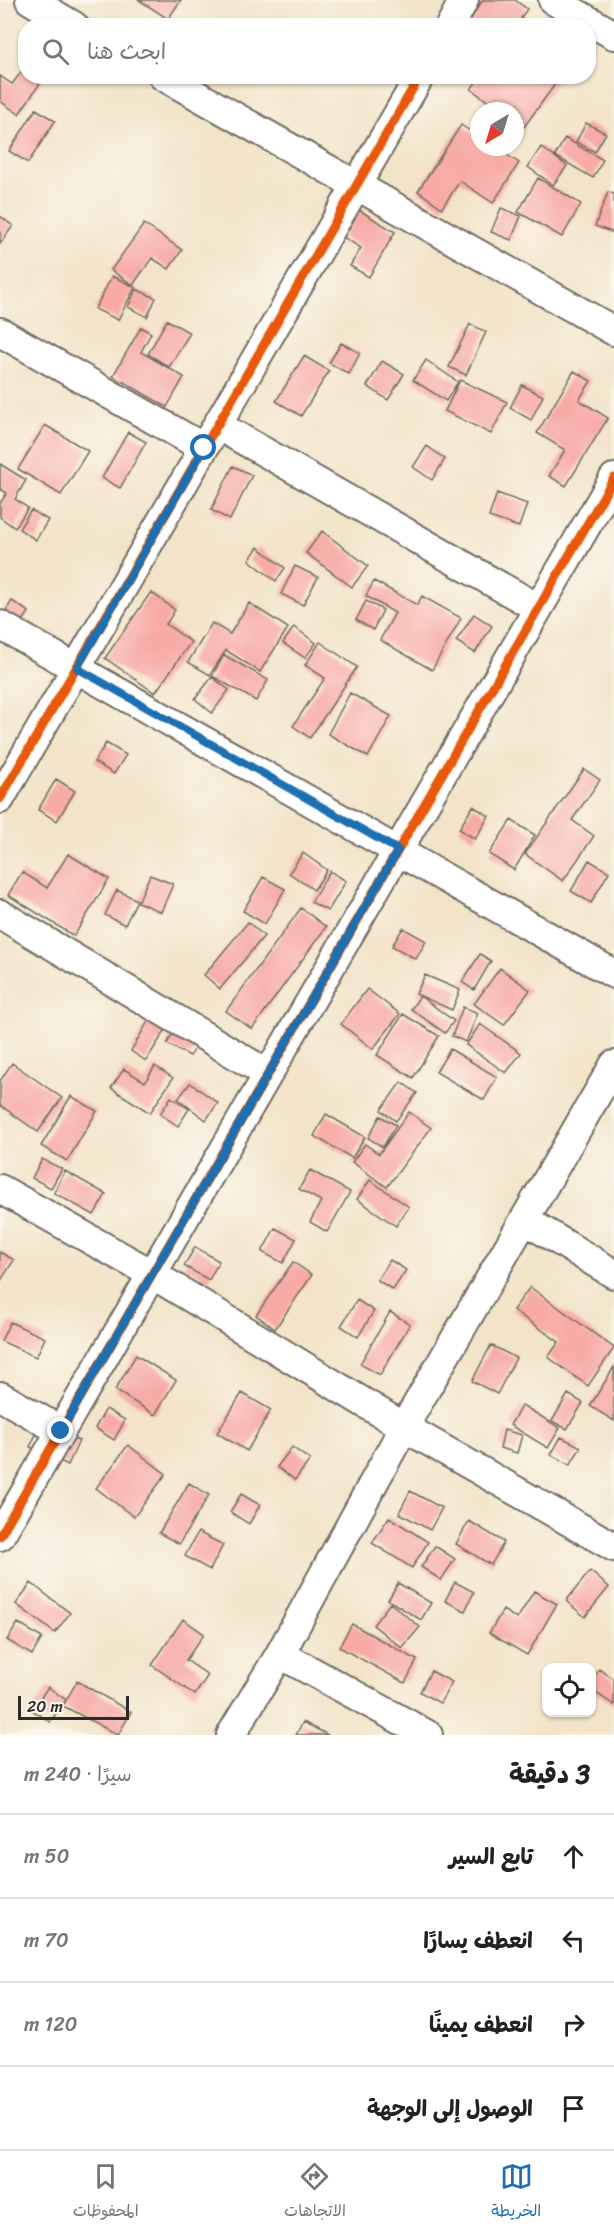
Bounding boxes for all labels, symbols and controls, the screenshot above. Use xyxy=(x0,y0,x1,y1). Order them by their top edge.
search box xyxy=(18,18,596,84)
text: ابحث هنا xyxy=(87,32,166,71)
icon: search xyxy=(39,35,72,68)
north arrow xyxy=(470,102,524,156)
route start xyxy=(190,434,216,460)
route end xyxy=(47,1417,73,1443)
map controls xyxy=(542,1663,596,1717)
button: locate xyxy=(542,1663,596,1717)
text: 20 m xyxy=(27,1692,63,1721)
scale bar xyxy=(18,1693,129,1720)
text: 3 دقيقة xyxy=(509,1751,590,1797)
text: سيرًا · 240 m xyxy=(24,1757,132,1792)
text: تابع السير xyxy=(449,1837,533,1876)
text: 50 m xyxy=(24,1839,69,1874)
icon: ahead xyxy=(557,1840,590,1873)
text: انعطف يسارًا xyxy=(423,1921,533,1960)
text: 70 m xyxy=(24,1923,69,1958)
icon: left xyxy=(557,1924,590,1957)
text: انعطف يمينًا xyxy=(429,2005,533,2044)
text: 120 m xyxy=(24,2007,77,2042)
icon: right xyxy=(557,2008,590,2041)
text: الوصول إلى الوجهة xyxy=(367,2089,533,2128)
icon: arrive xyxy=(557,2092,590,2125)
tab: المحفوظات xyxy=(73,2160,139,2225)
tab: الاتجاهات xyxy=(284,2160,346,2225)
tab: الخريطة xyxy=(491,2160,541,2225)

